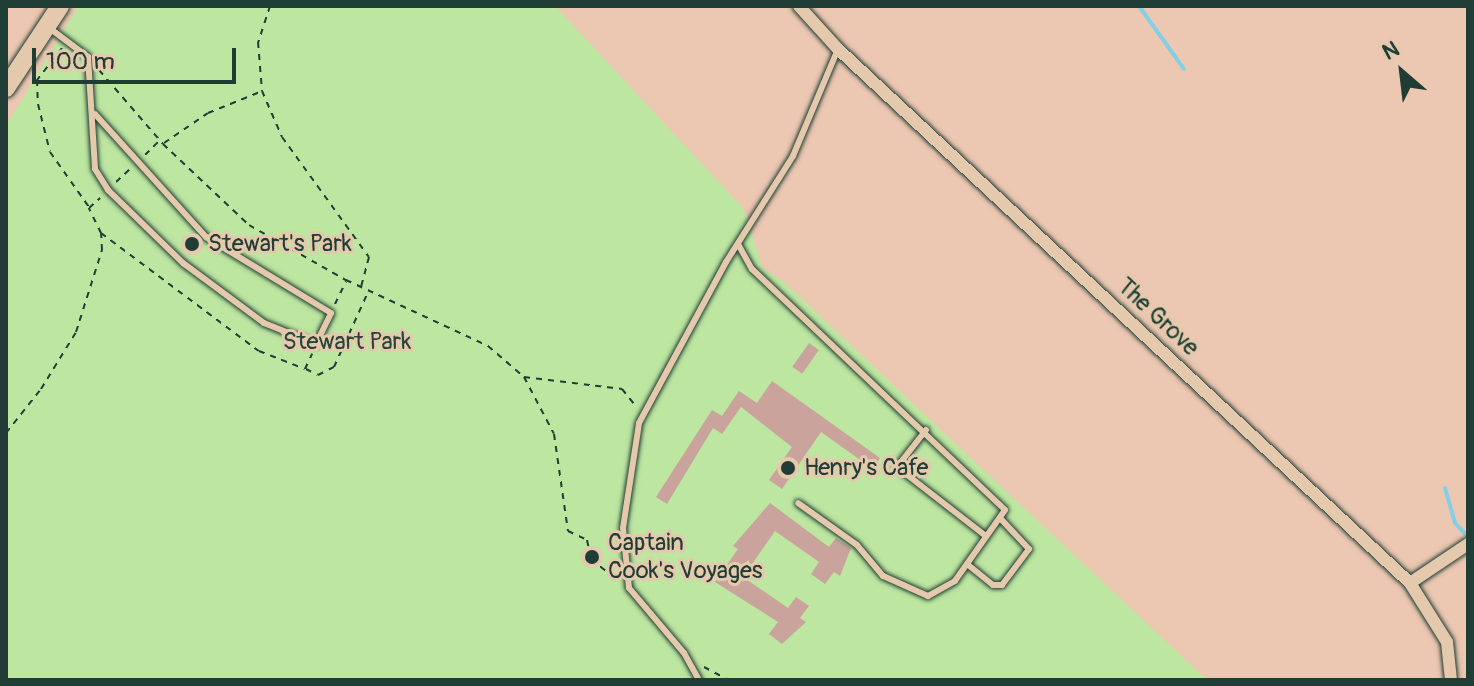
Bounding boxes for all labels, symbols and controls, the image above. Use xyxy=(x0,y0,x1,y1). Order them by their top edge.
scale bar xyxy=(36,32,240,82)
north arrow xyxy=(1362,32,1442,112)
text: N xyxy=(1378,35,1404,67)
text: 100 m xyxy=(46,47,115,76)
place label: Stewart's Park xyxy=(208,230,352,258)
marker: Stewart's Park xyxy=(183,235,201,253)
street label: The Grove xyxy=(1111,272,1205,362)
park label: Stewart Park xyxy=(283,328,411,356)
place label: Henry's Cafe xyxy=(804,454,928,482)
marker: Henry's Cafe xyxy=(779,459,797,477)
place label: Captain Cook's Voyages xyxy=(608,529,763,585)
marker: Captain Cook's Voyages xyxy=(583,548,601,566)

